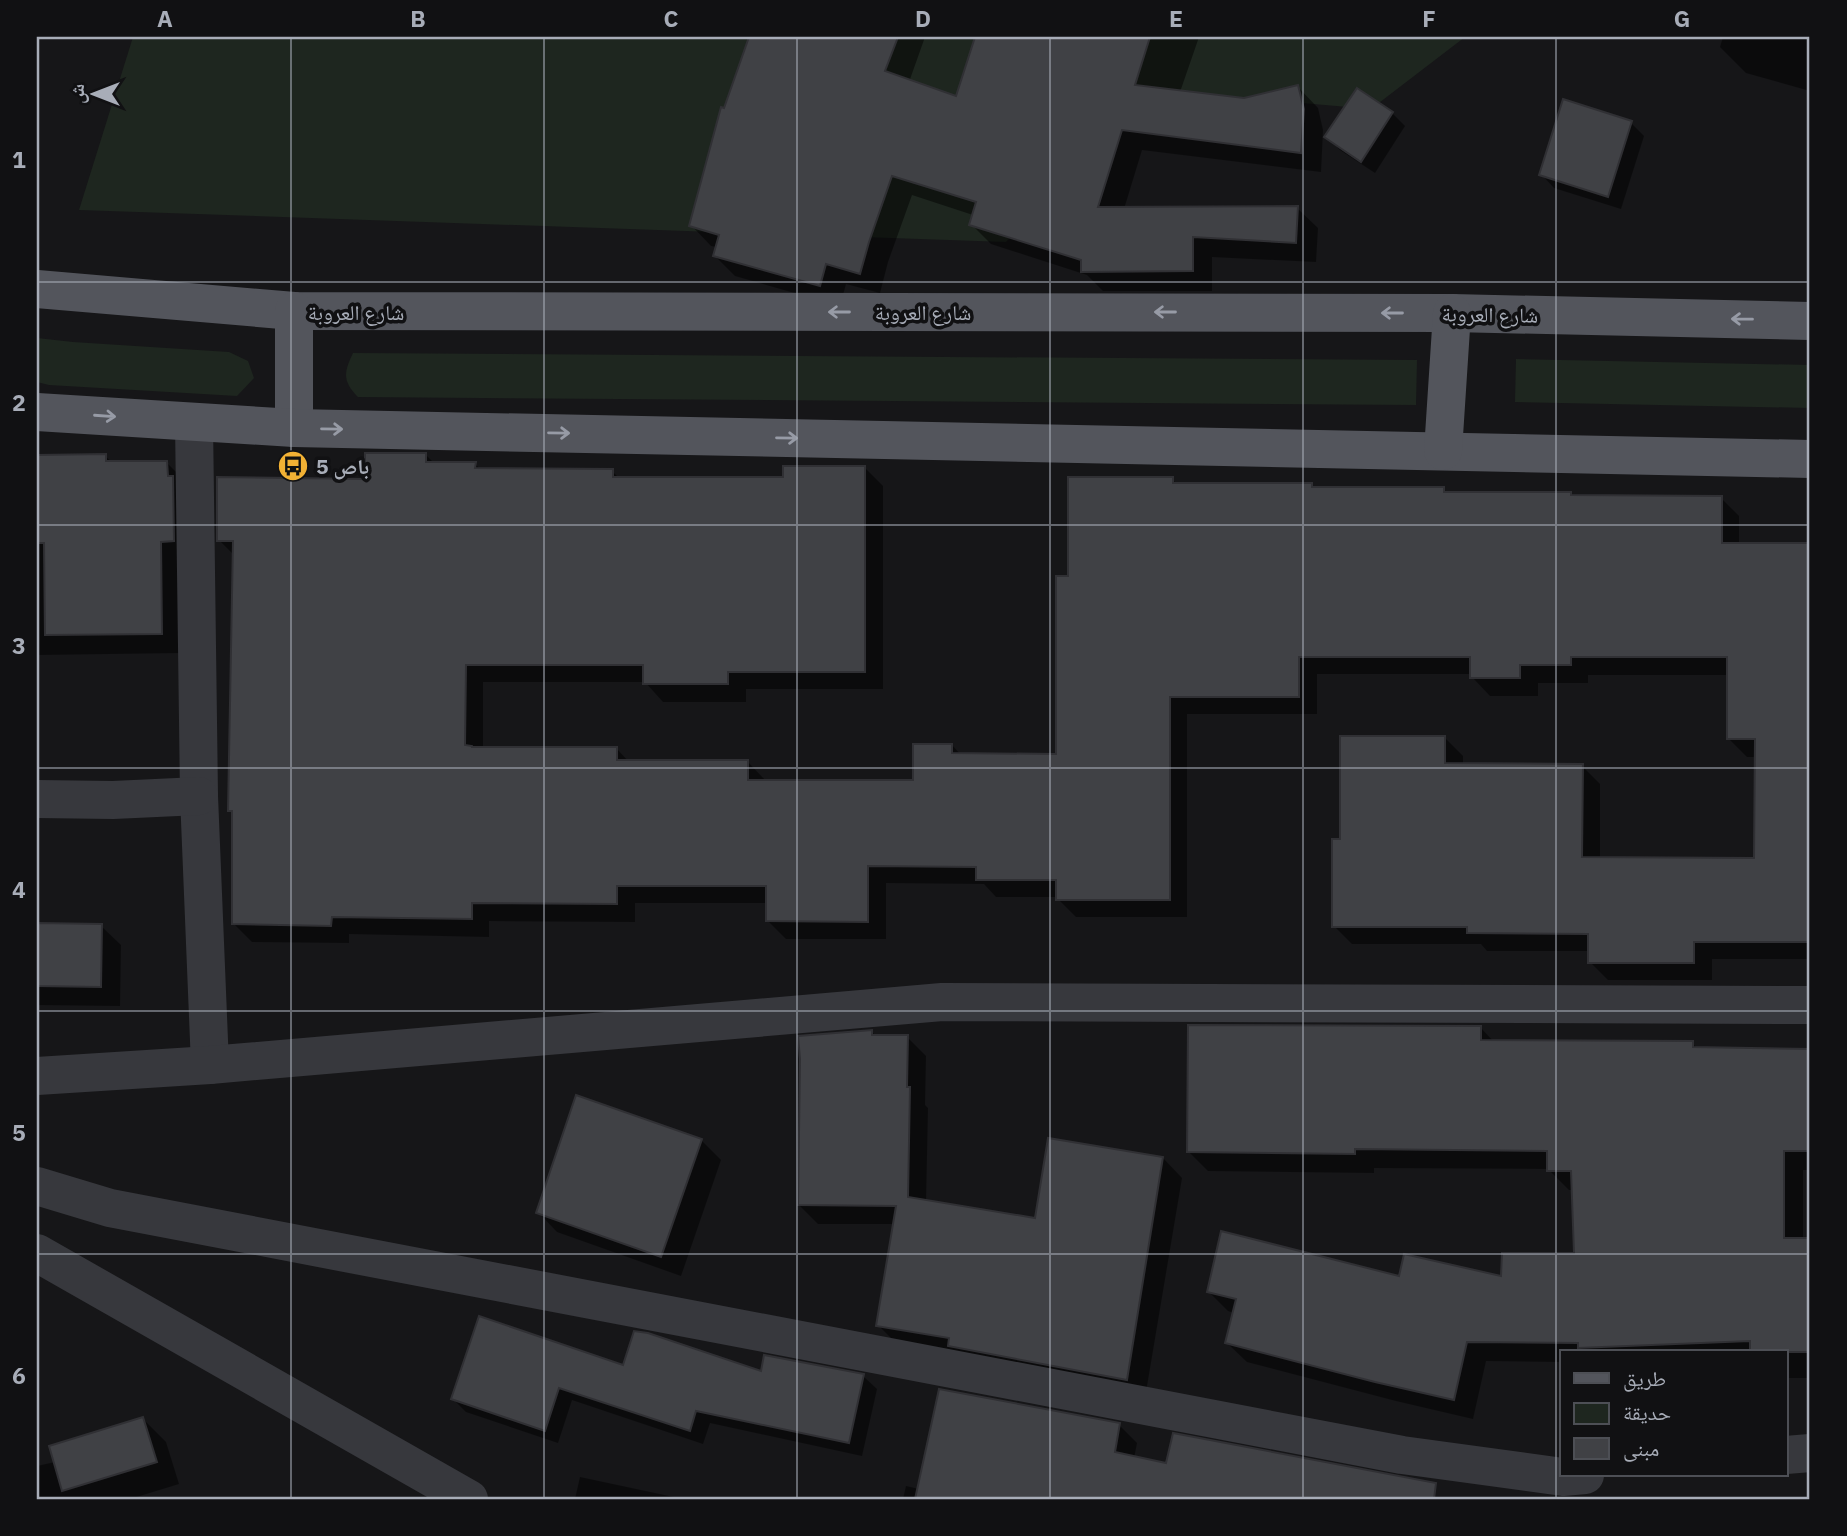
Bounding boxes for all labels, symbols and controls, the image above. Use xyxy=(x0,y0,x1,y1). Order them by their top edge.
text: A xyxy=(157,3,173,33)
text: B xyxy=(410,3,426,33)
text: C xyxy=(664,3,679,33)
text: D xyxy=(915,3,931,33)
text: E xyxy=(1169,3,1183,33)
text: F xyxy=(1422,3,1436,33)
text: G xyxy=(1674,3,1690,33)
north arrow xyxy=(60,60,130,130)
text: ش xyxy=(65,84,89,104)
text: 1 xyxy=(12,144,26,174)
street label: شارع العروبة xyxy=(308,298,404,326)
street label: شارع العروبة xyxy=(875,298,971,326)
street label: شارع العروبة xyxy=(1441,299,1539,329)
one-way arrow xyxy=(828,305,851,319)
one-way arrow xyxy=(1153,305,1176,319)
one-way arrow xyxy=(1381,306,1404,320)
one-way arrow xyxy=(1731,313,1754,326)
text: 2 xyxy=(12,387,26,417)
one-way arrow xyxy=(93,410,116,423)
one-way arrow xyxy=(320,422,343,436)
one-way arrow xyxy=(548,427,571,440)
one-way arrow xyxy=(775,431,798,445)
bus stop icon: باص 5 xyxy=(276,449,310,483)
place label: باص 5 xyxy=(316,452,369,480)
text: 3 xyxy=(12,630,26,660)
text: 4 xyxy=(12,874,26,904)
text: 5 xyxy=(12,1117,26,1147)
legend xyxy=(1560,1350,1787,1476)
text: 6 xyxy=(12,1360,26,1390)
text: طريق xyxy=(1623,1364,1666,1392)
text: حديقة xyxy=(1623,1398,1671,1426)
text: مبنى xyxy=(1623,1434,1659,1462)

